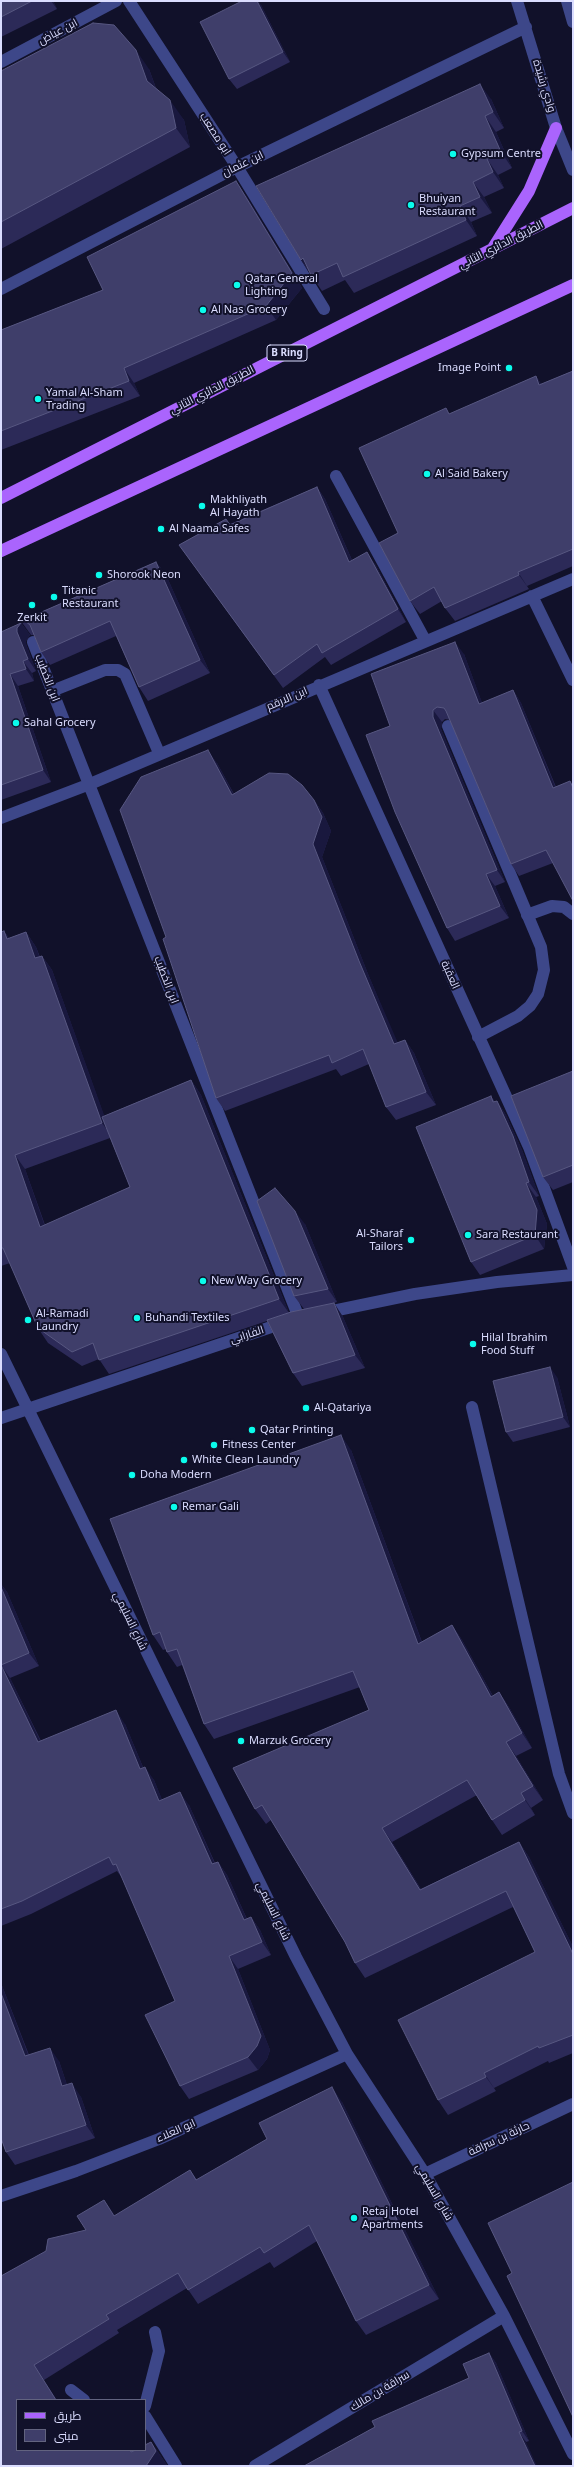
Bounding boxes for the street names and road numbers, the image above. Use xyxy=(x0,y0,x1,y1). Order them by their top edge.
street label: ابن عياض xyxy=(36,16,80,48)
street label: وادي رشيدة xyxy=(530,58,558,114)
street label: ابو مصعب xyxy=(197,110,233,158)
street label: ابن عثمان xyxy=(220,148,266,180)
street label: الطريق الدائري الثاني xyxy=(457,218,545,272)
road number: B Ring xyxy=(267,345,307,361)
street label: الطريق الدائري الثاني xyxy=(168,363,256,417)
street label: ابن الخطيب xyxy=(32,653,62,703)
street label: ابن الارقم xyxy=(264,684,310,714)
street label: ابن الخطيب xyxy=(151,955,181,1005)
street label: العقبة xyxy=(438,959,462,991)
street label: الفارابي xyxy=(228,1323,266,1347)
street label: شارع السليمي xyxy=(110,1590,150,1652)
street label: شارع السليمي xyxy=(253,1880,293,1942)
street label: ابو العلاء xyxy=(154,2117,198,2145)
street label: حارثة بن سراقة xyxy=(466,2119,532,2159)
street label: شارع السليمي xyxy=(412,2161,456,2223)
street label: سراقة بن مالك xyxy=(348,2368,412,2414)

